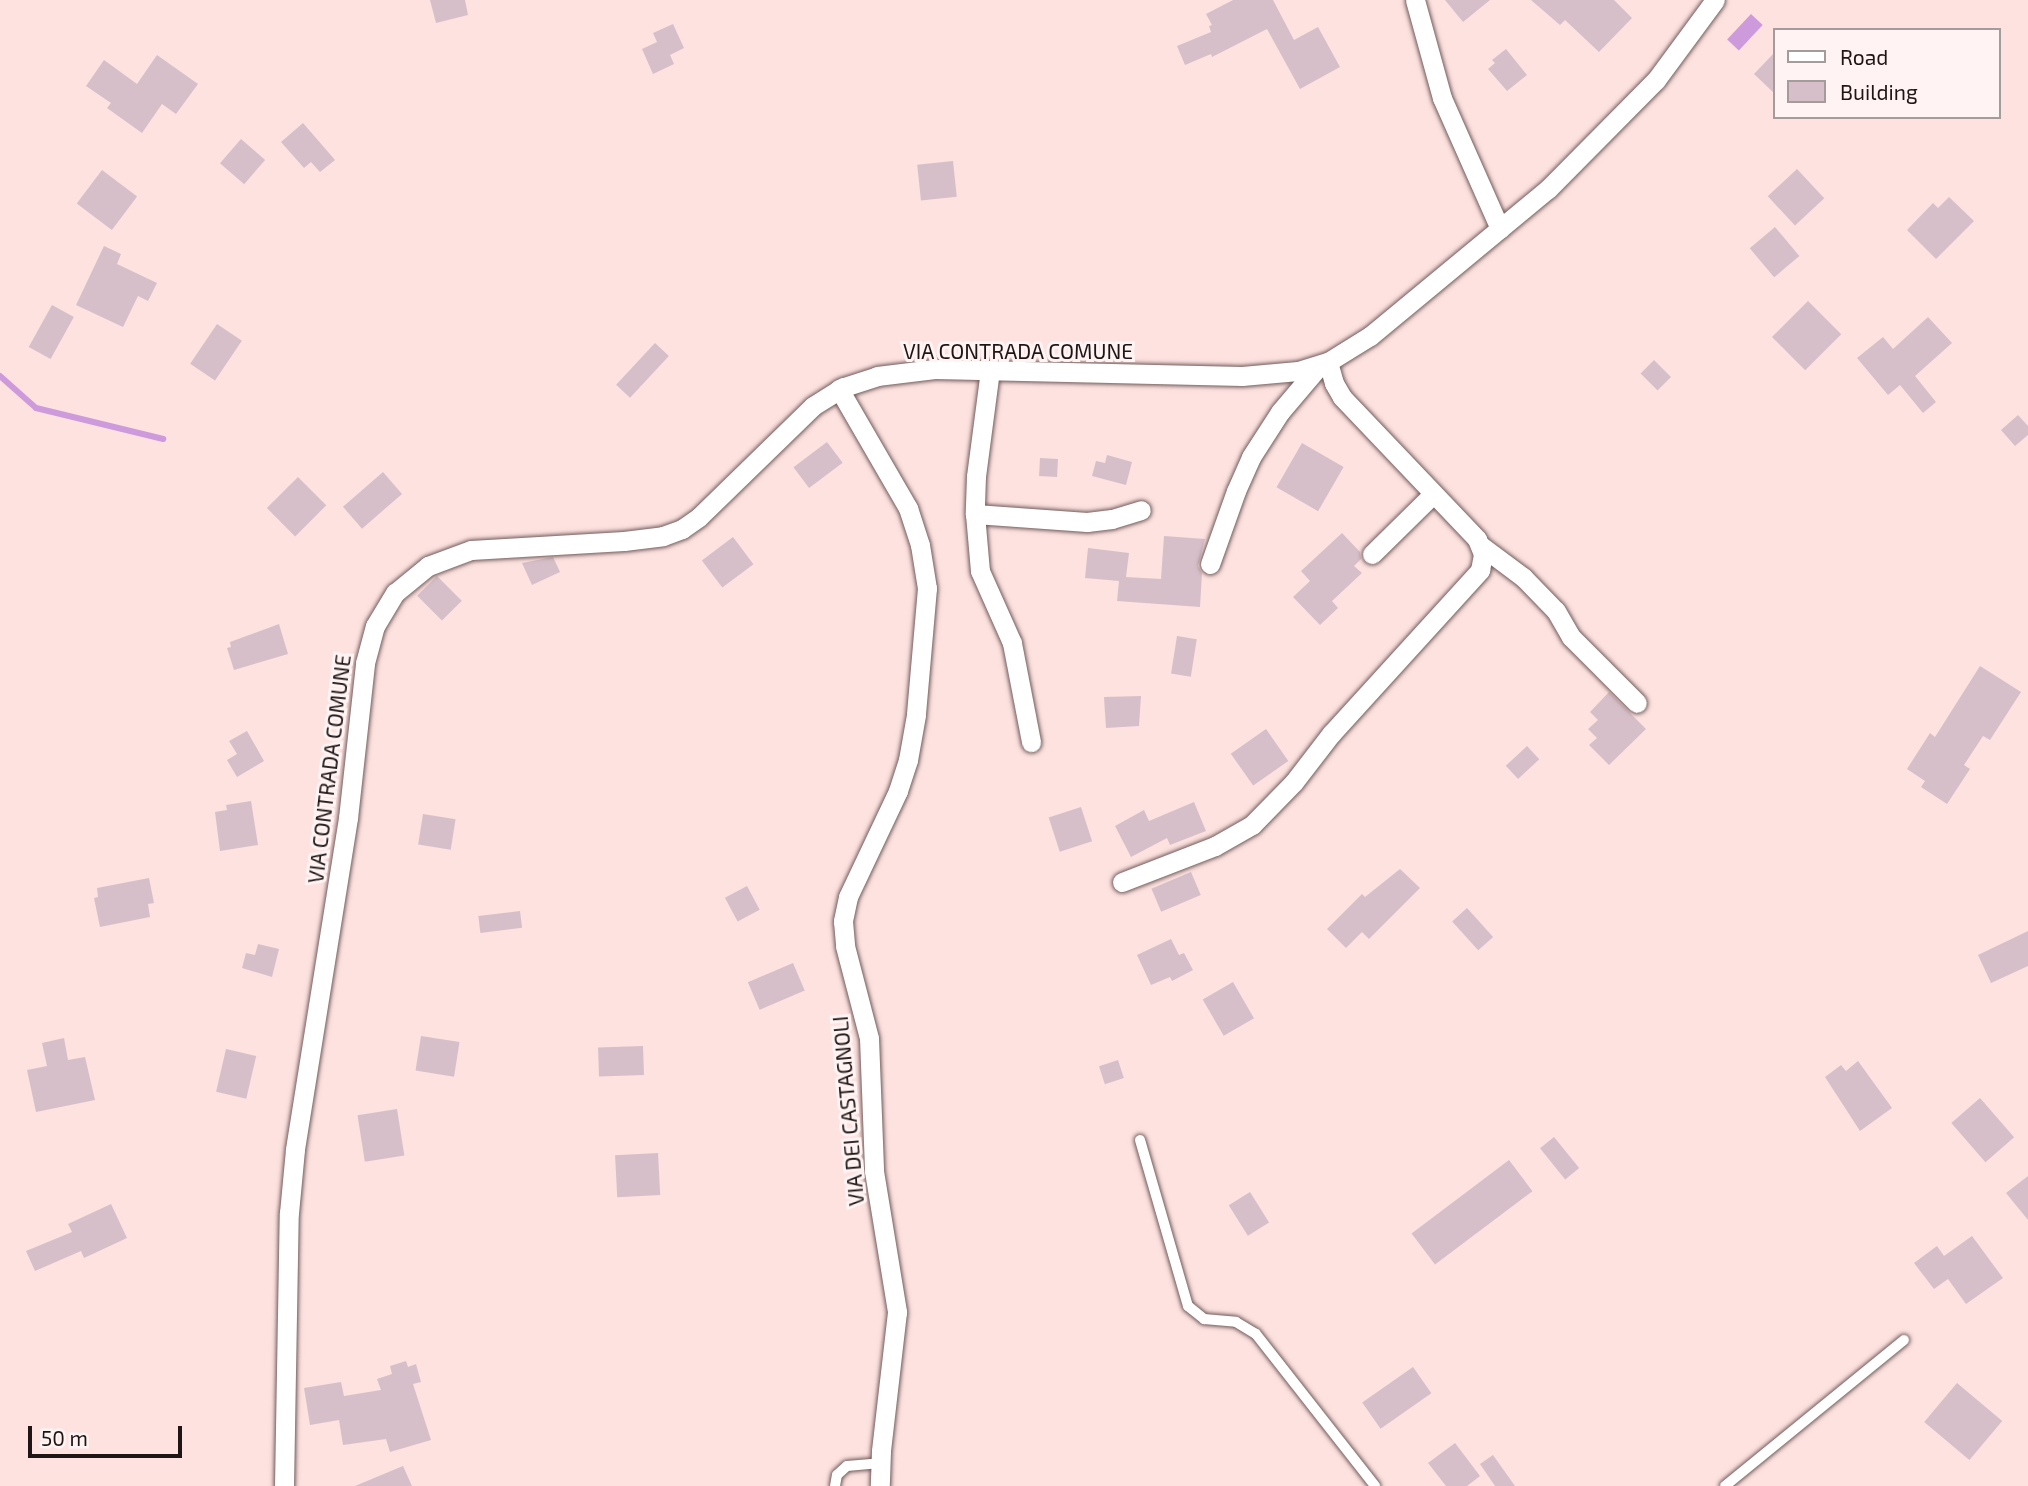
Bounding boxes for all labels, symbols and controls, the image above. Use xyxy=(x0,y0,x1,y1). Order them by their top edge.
legend xyxy=(1772,28,2000,119)
text: Road xyxy=(1840,44,1888,69)
text: Building xyxy=(1840,79,1918,104)
street label: VIA CONTRADA COMUNE xyxy=(902,338,1134,364)
street label: VIA CONTRADA COMUNE xyxy=(302,653,356,885)
street label: VIA DEI CASTAGNOLI xyxy=(827,1015,869,1207)
scale bar xyxy=(32,1412,186,1456)
text: 50 m xyxy=(41,1425,88,1450)

